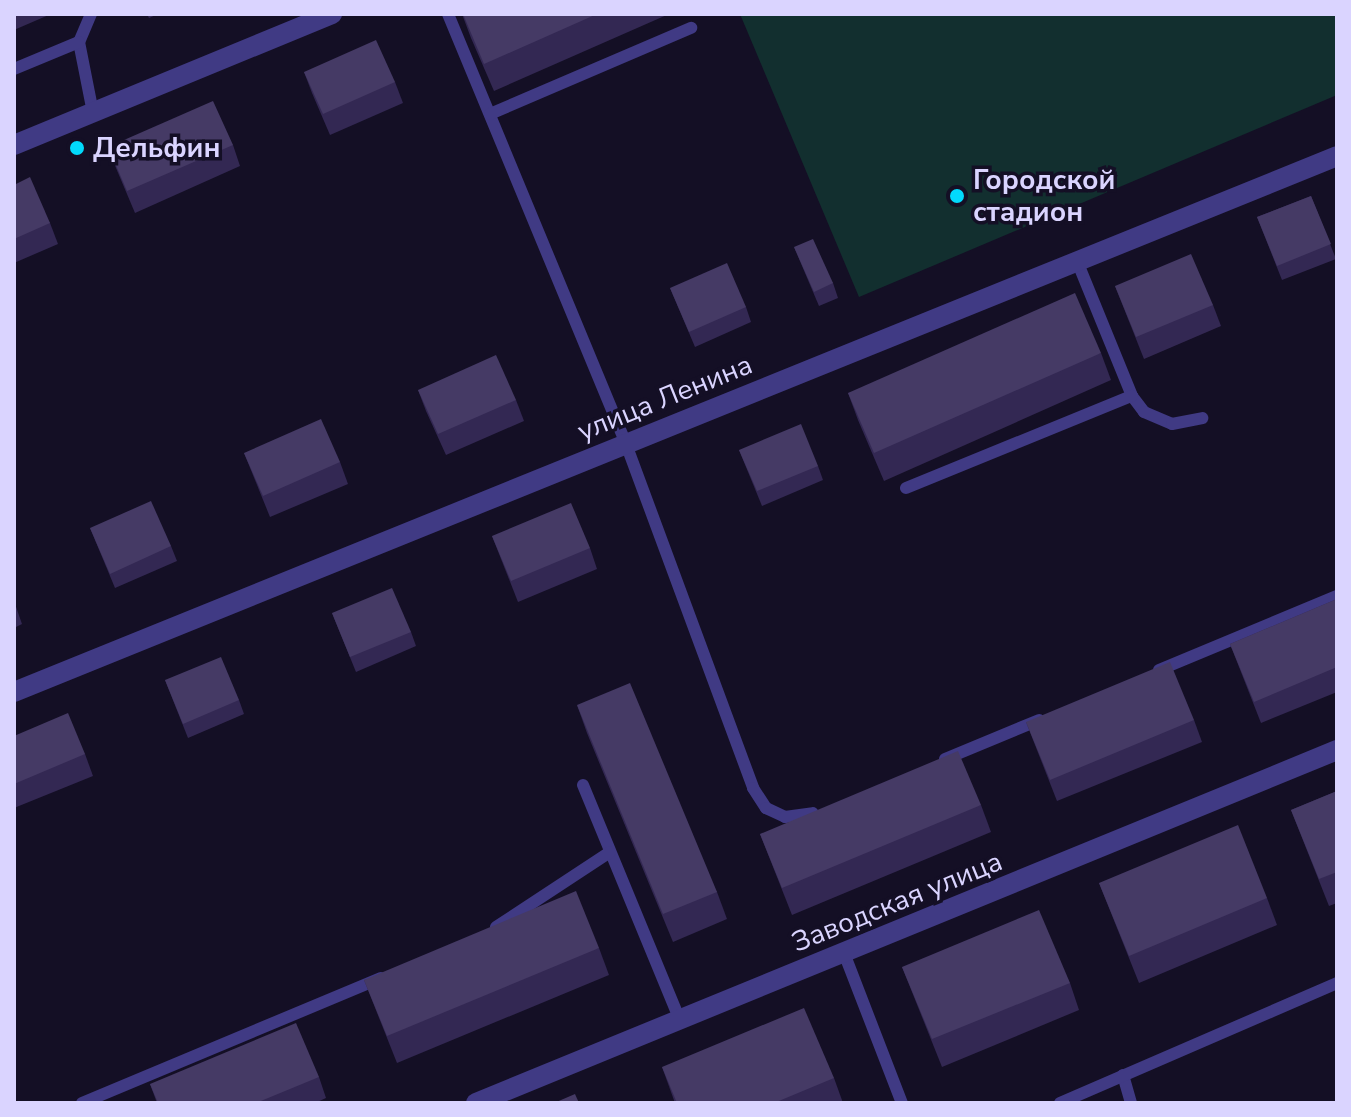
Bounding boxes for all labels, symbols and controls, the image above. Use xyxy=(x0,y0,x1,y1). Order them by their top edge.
place label: Дельфин xyxy=(93,131,221,165)
marker: Дельфин xyxy=(68,139,86,157)
place label: Городской стадион xyxy=(973,163,1116,229)
marker: Городской стадион xyxy=(948,187,966,205)
street label: улица Ленина xyxy=(573,348,757,448)
street label: Заводская улица xyxy=(787,844,1007,960)

